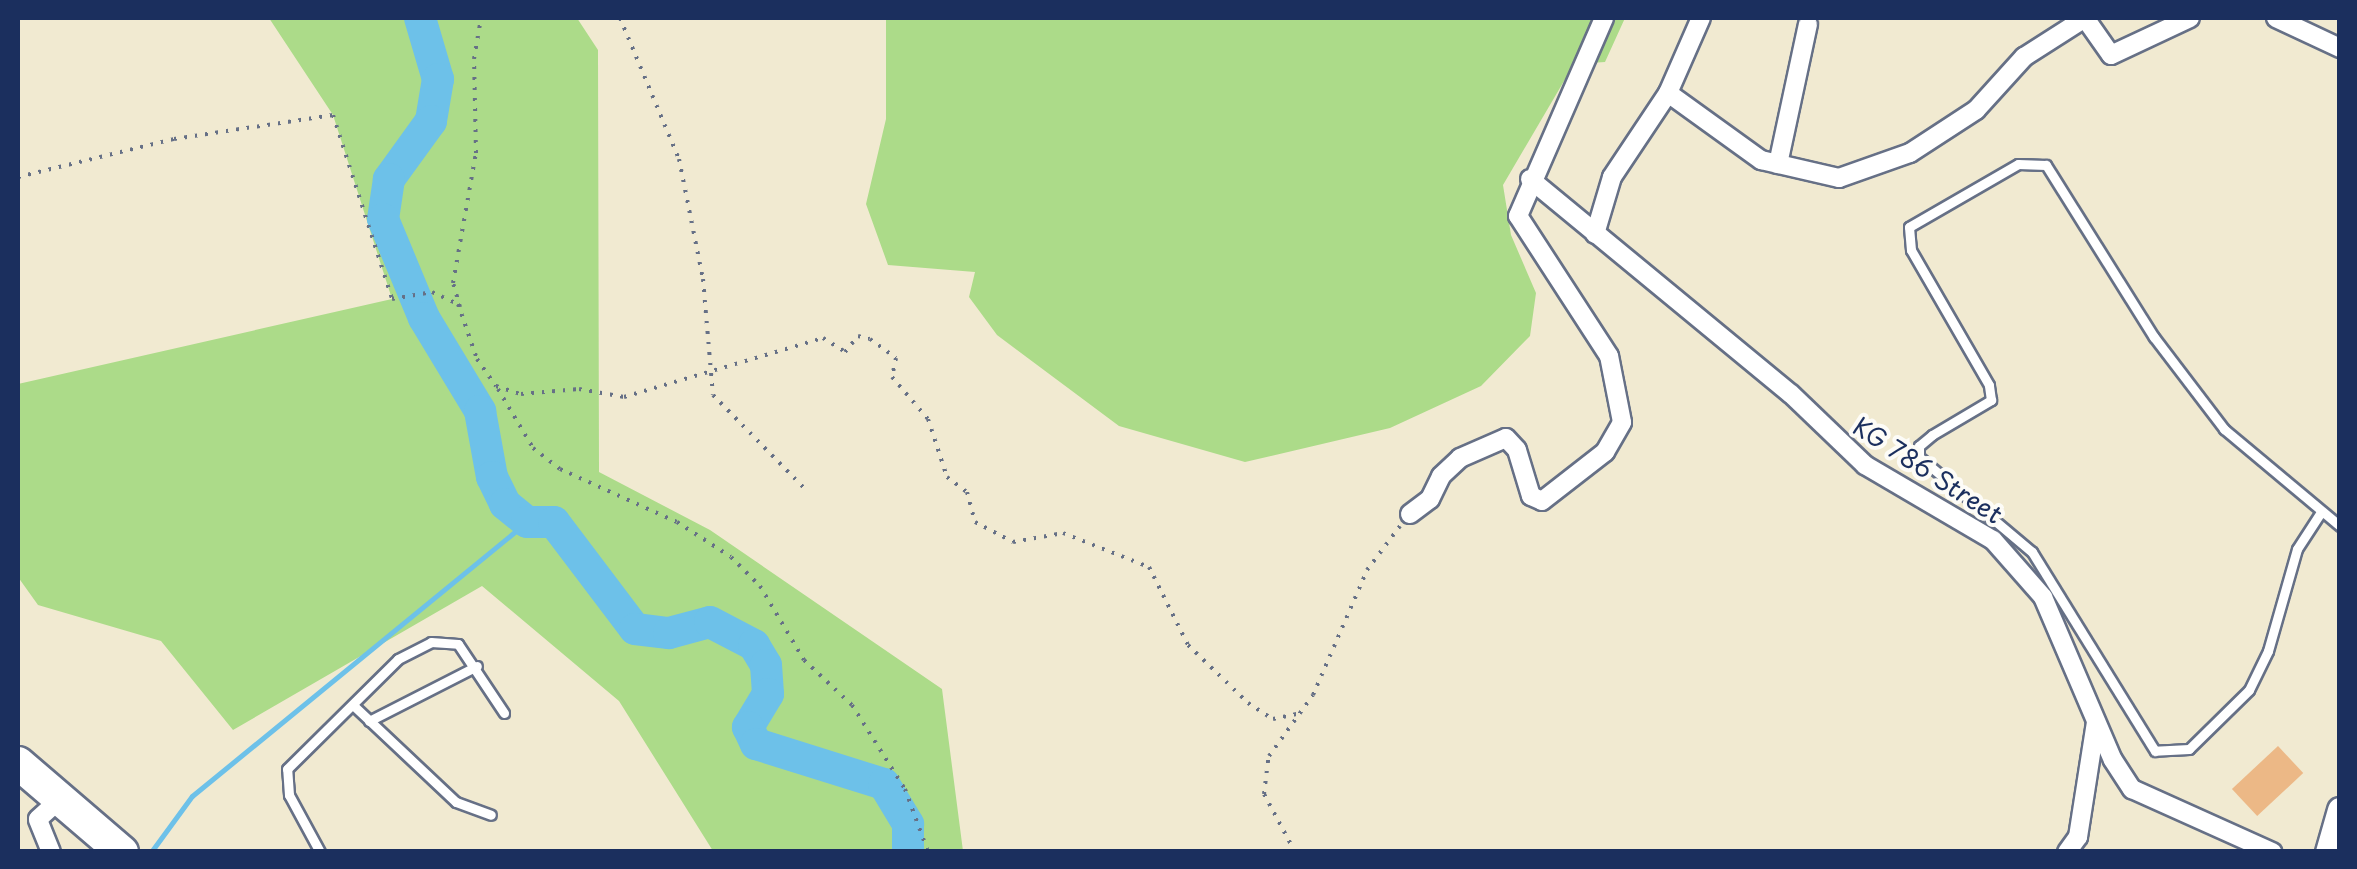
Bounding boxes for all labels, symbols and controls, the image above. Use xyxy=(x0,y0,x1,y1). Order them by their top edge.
street label: KG 786 Street xyxy=(1847,410,2009,530)

